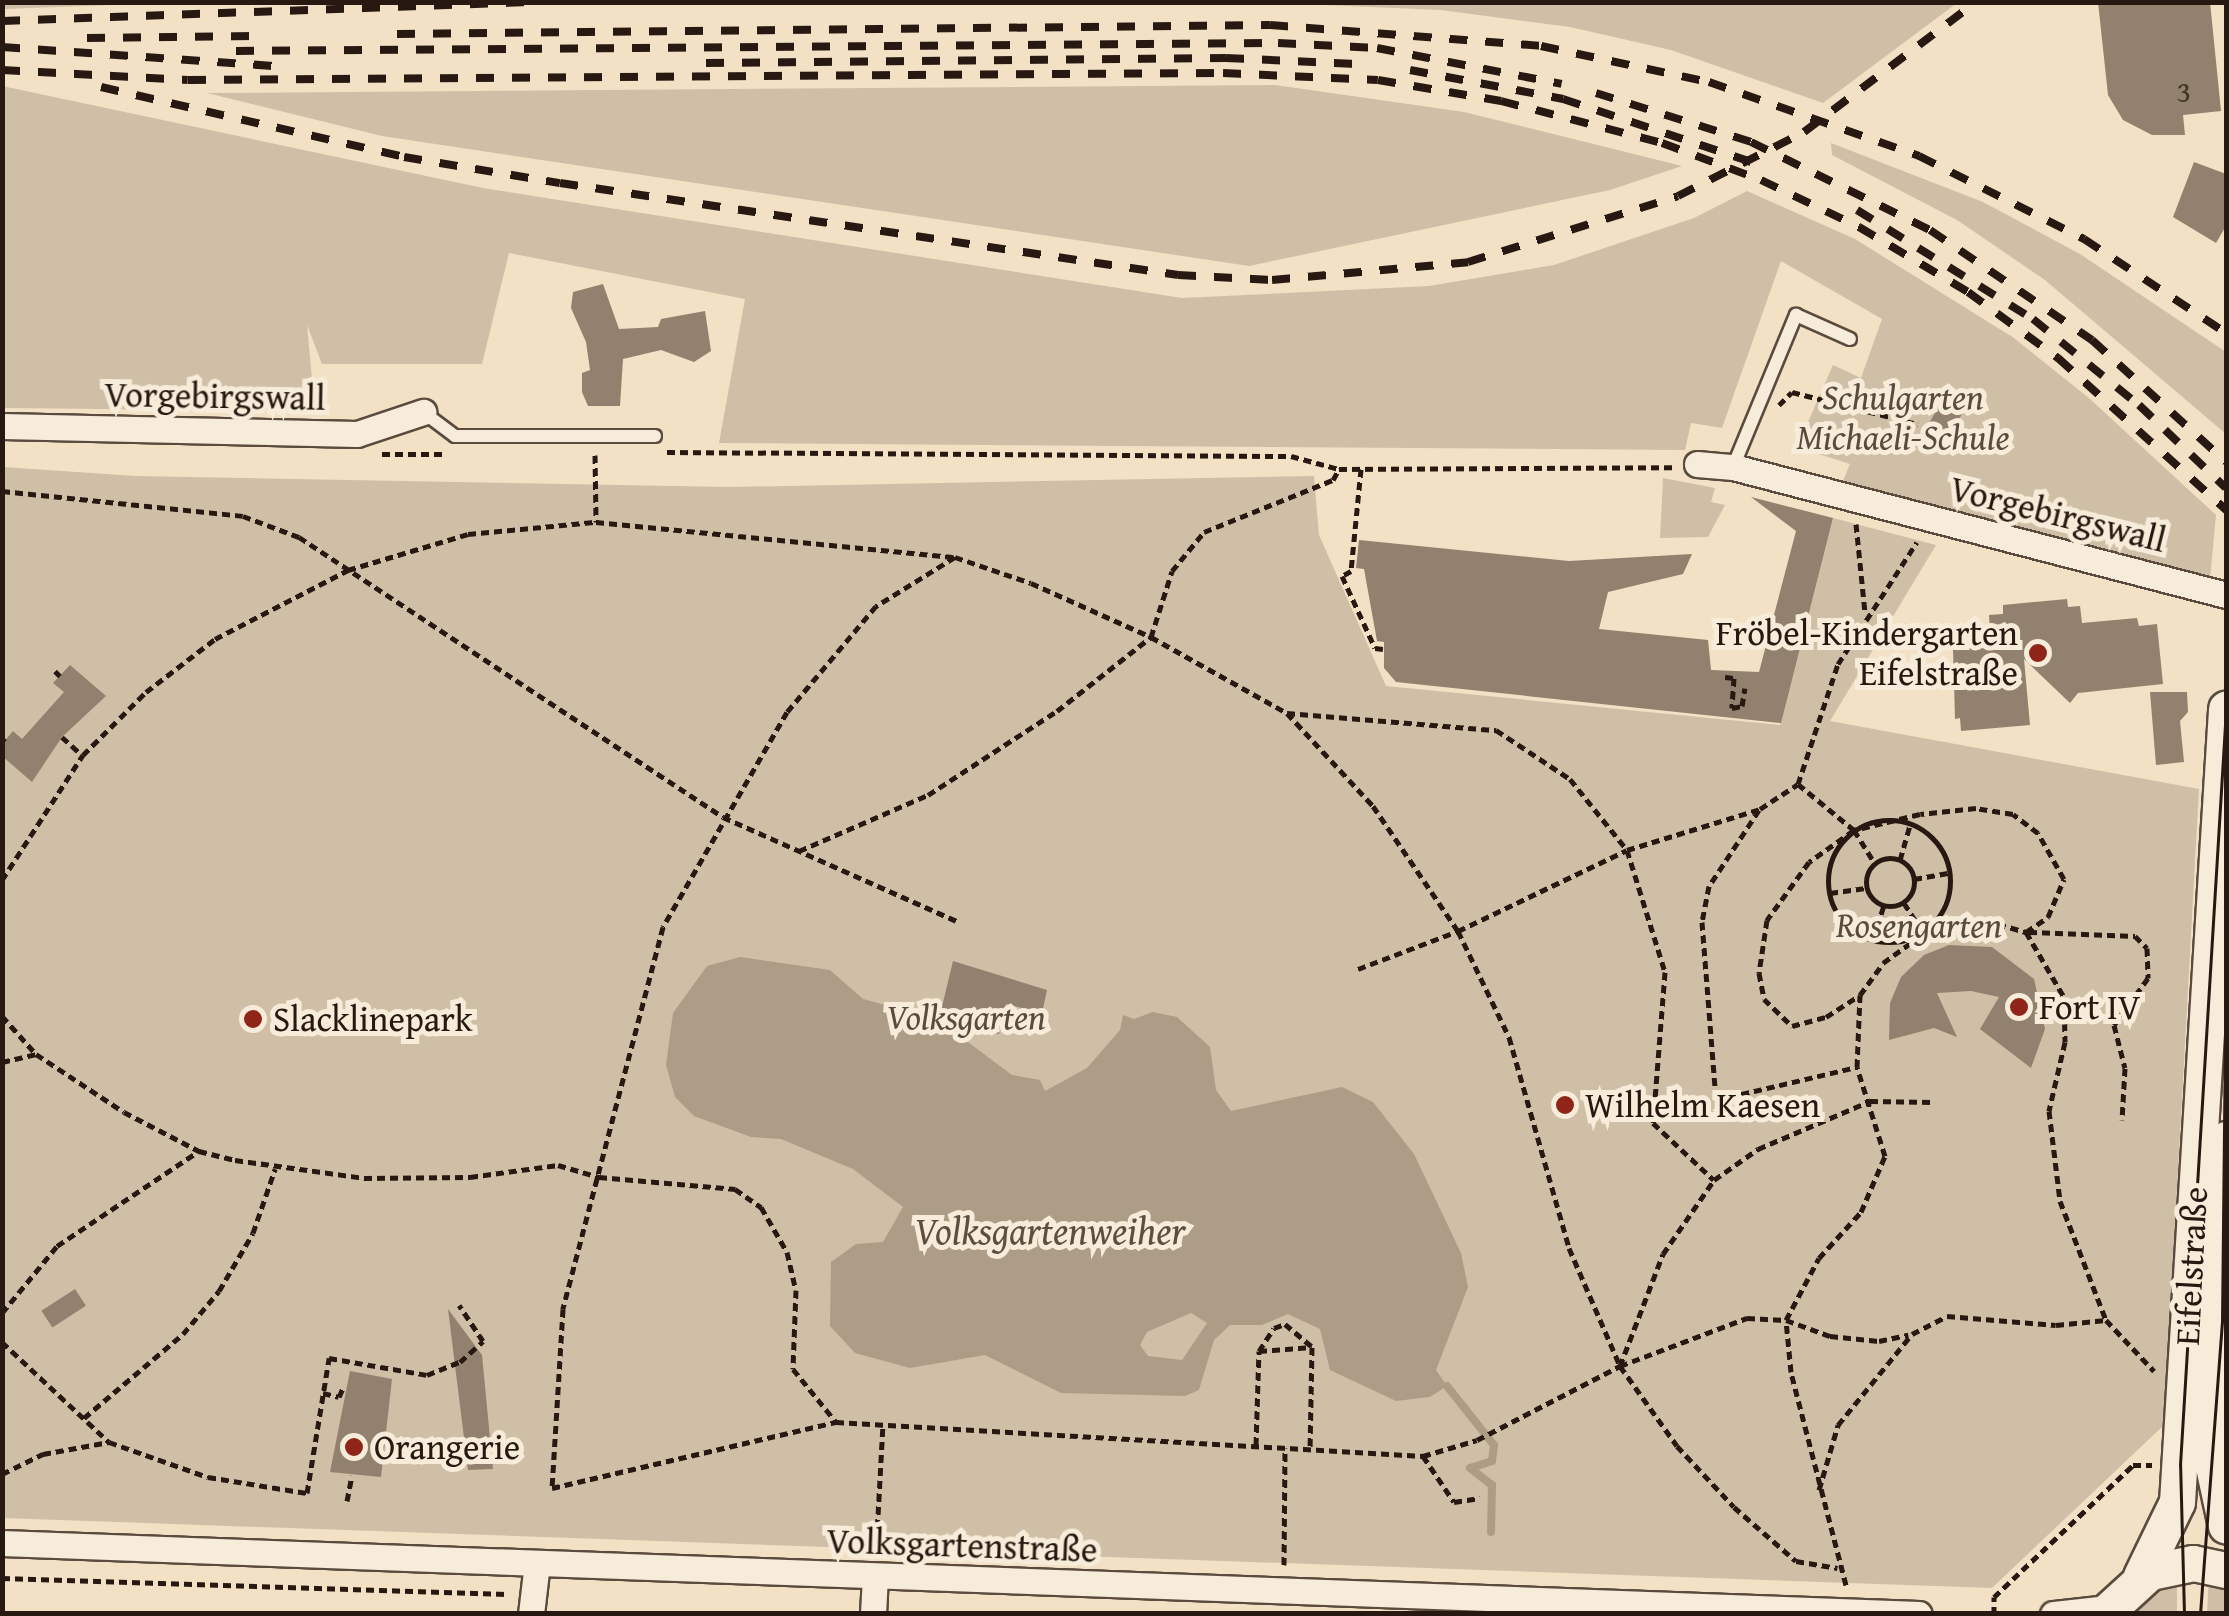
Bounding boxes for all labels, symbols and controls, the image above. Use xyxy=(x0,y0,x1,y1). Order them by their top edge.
house number: 3 xyxy=(2177,73,2191,109)
street label: Vorgebirgswall xyxy=(104,373,326,419)
park label: Schulgarten Michaeli-Schule xyxy=(1796,376,2010,458)
street label: Vorgebirgswall xyxy=(1946,467,2170,561)
place label: Fröbel-Kindergarten Eifelstraße xyxy=(1716,612,2018,694)
marker: Fröbel-Kindergarten Eifelstraße xyxy=(2027,642,2049,664)
park label: Rosengarten xyxy=(1836,904,2002,946)
place label: Fort IV xyxy=(2039,986,2141,1028)
park label: Volksgarten xyxy=(886,996,1046,1038)
marker: Fort IV xyxy=(2008,996,2030,1018)
place label: Slacklinepark xyxy=(273,998,473,1040)
marker: Slacklinepark xyxy=(242,1008,264,1030)
place label: Wilhelm Kaesen xyxy=(1585,1084,1820,1126)
marker: Wilhelm Kaesen xyxy=(1554,1094,1576,1116)
street label: Eifelstraße xyxy=(2166,1186,2216,1346)
water label: Volksgartenweiher xyxy=(914,1208,1186,1254)
place label: Orangerie xyxy=(374,1426,520,1468)
marker: Orangerie xyxy=(343,1436,365,1458)
street label: Volksgartenstraße xyxy=(826,1519,1098,1571)

